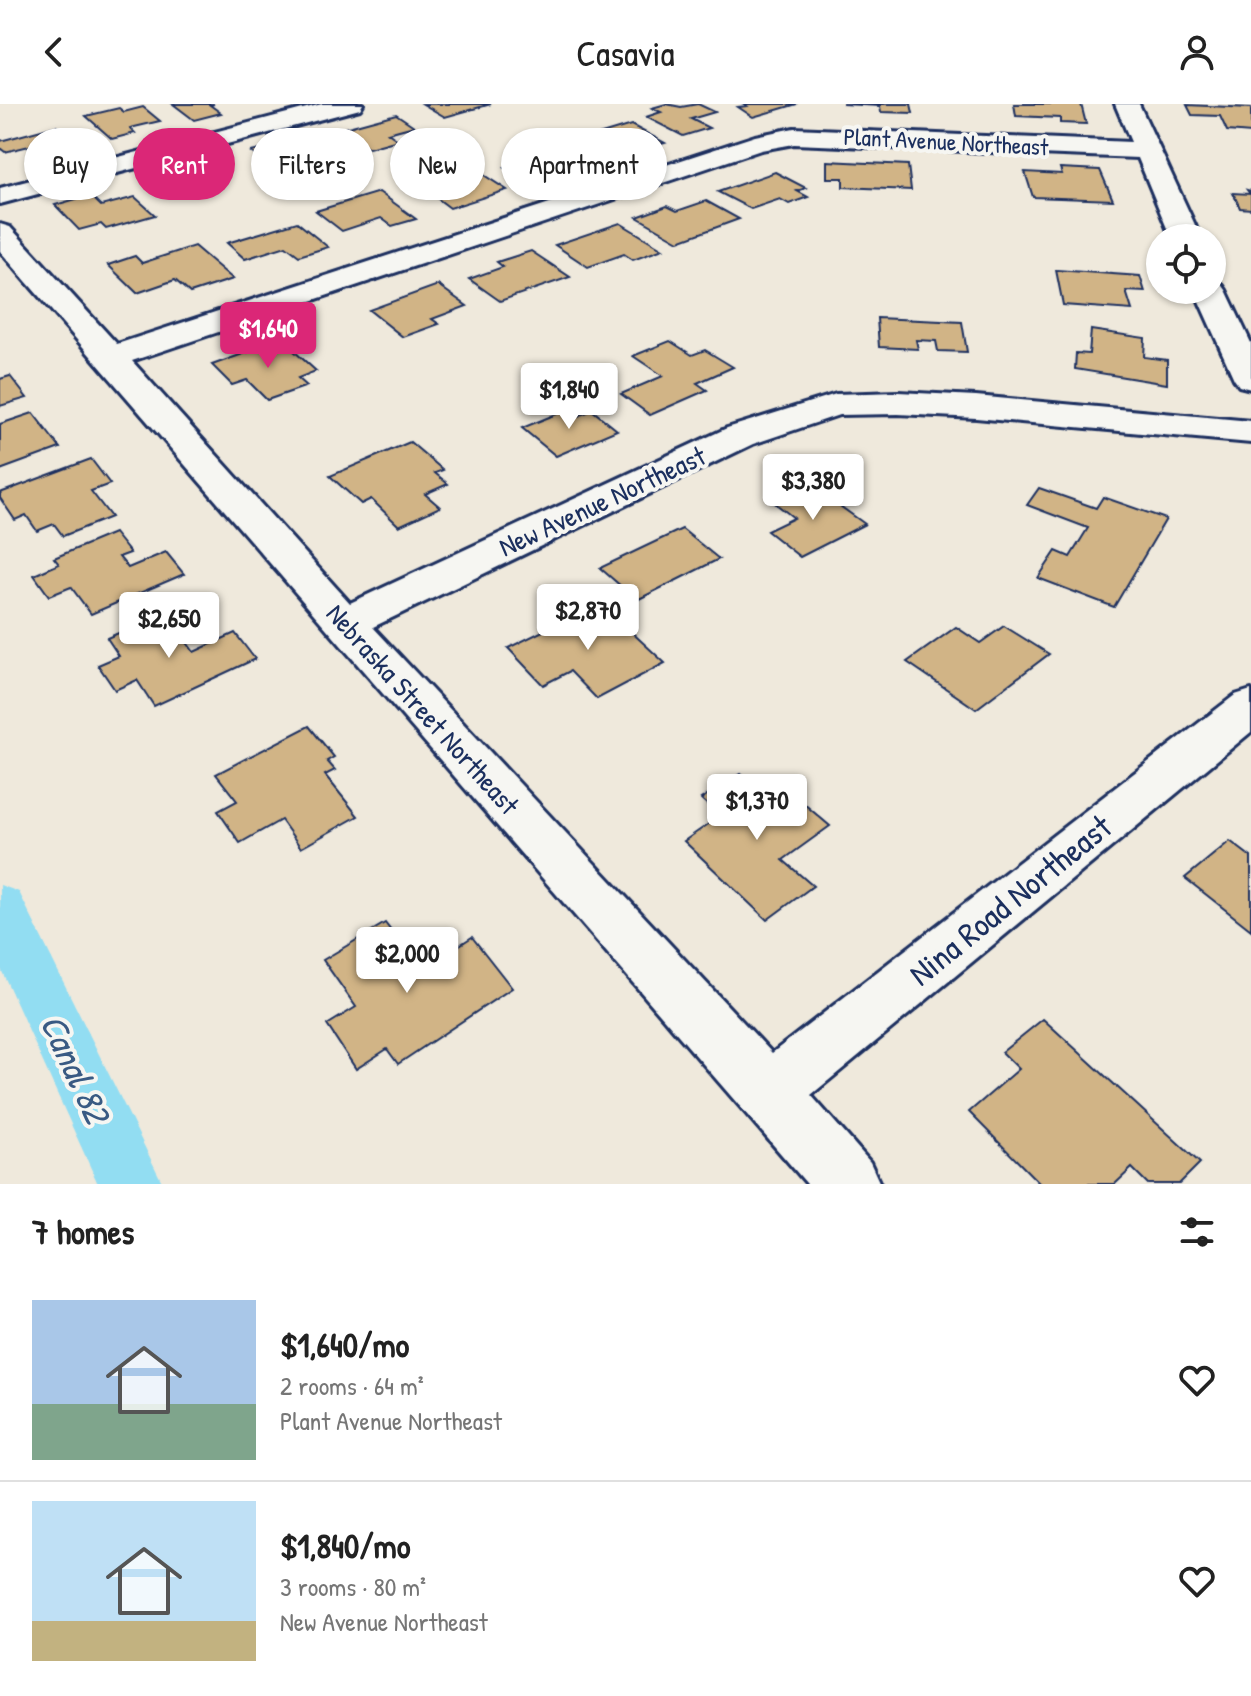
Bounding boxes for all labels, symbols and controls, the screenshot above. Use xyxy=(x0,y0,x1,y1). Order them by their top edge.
text: Casavia xyxy=(576,28,675,77)
icon: back xyxy=(32,30,76,74)
icon: person xyxy=(1175,30,1219,74)
street label: Plant Avenue Northeast xyxy=(843,120,1050,162)
chip: Buy xyxy=(24,128,117,200)
chip: Rent xyxy=(133,128,235,200)
chip: Filters xyxy=(251,128,374,200)
chip: New xyxy=(390,128,485,200)
chip: Apartment xyxy=(501,128,667,200)
map controls xyxy=(1146,224,1226,304)
button: locate xyxy=(1146,224,1226,304)
pin: $1,640 xyxy=(203,302,333,370)
text: $1,640 xyxy=(238,310,298,345)
pin: $1,840 xyxy=(504,363,634,431)
text: $1,840 xyxy=(539,371,599,406)
street label: New Avenue Northeast xyxy=(493,436,712,566)
pin: $3,380 xyxy=(748,454,878,522)
text: $3,380 xyxy=(781,462,845,497)
pin: $2,870 xyxy=(523,584,653,652)
pin: $2,650 xyxy=(104,592,234,660)
text: $2,870 xyxy=(555,592,621,627)
street label: Nebraska Street Northeast xyxy=(318,595,528,823)
text: $2,650 xyxy=(137,600,201,635)
pin: $1,370 xyxy=(692,774,822,842)
text: $1,370 xyxy=(725,782,789,817)
street label: Nina Road Northeast xyxy=(899,803,1122,996)
pin: $2,000 xyxy=(342,927,472,995)
text: $2,000 xyxy=(374,935,440,970)
water label: Canal 82 xyxy=(30,1006,124,1133)
text: 7 homes xyxy=(32,1209,134,1255)
icon: filters xyxy=(1175,1210,1219,1254)
text: $1,640/mo xyxy=(280,1322,409,1368)
icon: home xyxy=(96,1332,192,1428)
icon: heart xyxy=(1175,1358,1219,1402)
text: 2 rooms · 64 m² xyxy=(280,1368,424,1403)
text: Plant Avenue Northeast xyxy=(280,1403,502,1438)
text: $1,840/mo xyxy=(280,1523,410,1569)
icon: home xyxy=(96,1533,192,1629)
icon: heart xyxy=(1175,1559,1219,1603)
text: 3 rooms · 80 m² xyxy=(280,1569,426,1604)
text: New Avenue Northeast xyxy=(280,1604,488,1639)

